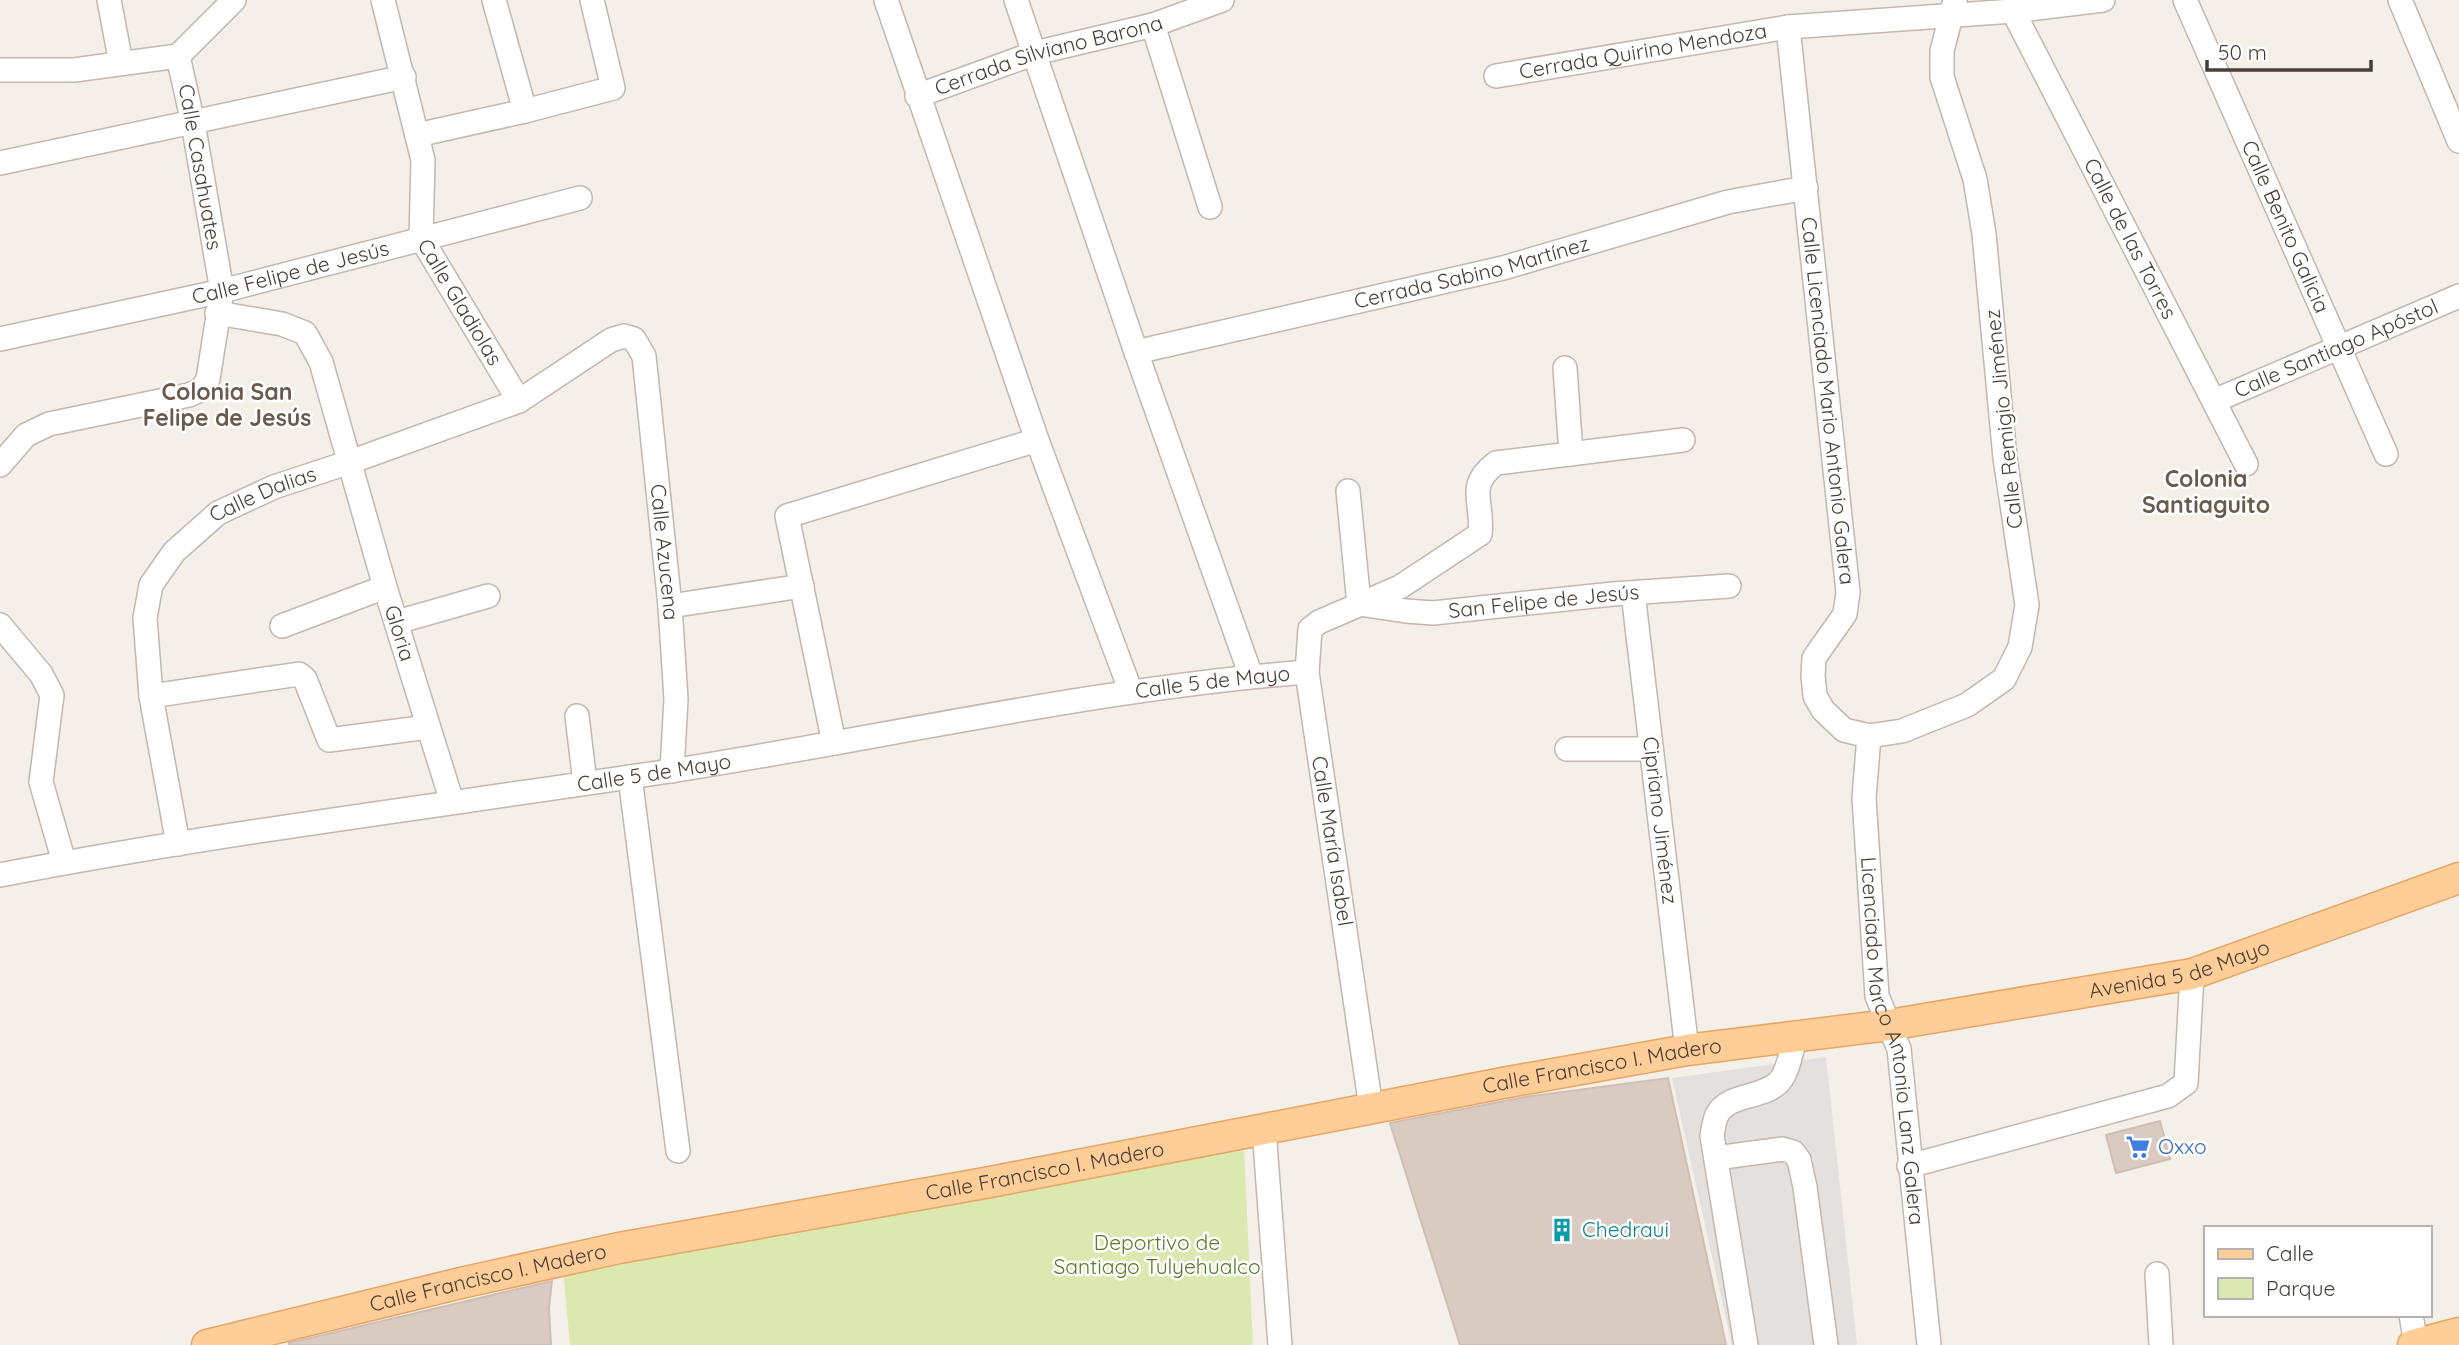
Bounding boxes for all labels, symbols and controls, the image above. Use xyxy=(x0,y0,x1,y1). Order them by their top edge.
street label: Cerrada Silviano Barona xyxy=(931,9,1166,101)
street label: Cerrada Quirino Mendoza xyxy=(1517,17,1769,84)
scale bar xyxy=(2207,28,2372,72)
text: 50 m xyxy=(2218,39,2267,65)
street label: Calle Casahuates xyxy=(174,82,228,252)
street label: Calle Benito Galicia xyxy=(2237,136,2336,317)
street label: Calle de las Torres xyxy=(2079,153,2183,323)
street label: Calle Licenciado Mario Antonio Galera xyxy=(1796,216,1861,586)
street label: Cerrada Sabino Martínez xyxy=(1351,229,1592,314)
street label: Calle Felipe de Jesús xyxy=(189,234,392,309)
street label: Calle Gladiolas xyxy=(413,234,509,370)
street label: Calle Santiago Apóstol xyxy=(2230,293,2442,403)
street label: Calle Remigio Jiménez xyxy=(1979,308,2027,530)
district label: Colonia San Felipe de Jesús xyxy=(143,377,311,432)
street label: Calle Dalias xyxy=(203,460,319,527)
district label: Colonia Santiaguito xyxy=(2142,464,2270,519)
street label: Calle Azucena xyxy=(645,483,685,621)
street label: San Felipe de Jesús xyxy=(1447,578,1640,623)
street label: Gloria xyxy=(379,602,421,664)
street label: Calle 5 de Mayo xyxy=(1133,659,1291,703)
street label: Cipriano Jiménez xyxy=(1638,735,1684,905)
street label: Calle 5 de Mayo xyxy=(575,747,733,797)
street label: Calle María Isabel xyxy=(1307,754,1359,928)
street label: Licenciado Marco Antonio Lanz Galera xyxy=(1856,856,1931,1226)
street label: Avenida 5 de Mayo xyxy=(2087,933,2273,1003)
street label: Calle Francisco I. Madero xyxy=(1480,1032,1723,1099)
supermarket icon: Oxxo xyxy=(2124,1133,2152,1161)
place label: Oxxo xyxy=(2158,1133,2207,1159)
street label: Calle Francisco I. Madero xyxy=(923,1135,1166,1205)
building icon: Chedraui xyxy=(1548,1216,1576,1244)
place label: Chedraui xyxy=(1582,1216,1669,1242)
legend xyxy=(2204,1226,2431,1317)
park label: Deportivo de Santiago Tulyehualco xyxy=(1053,1229,1261,1279)
street label: Calle Francisco I. Madero xyxy=(367,1237,609,1317)
text: Calle xyxy=(2266,1240,2314,1266)
text: Parque xyxy=(2266,1275,2335,1301)

